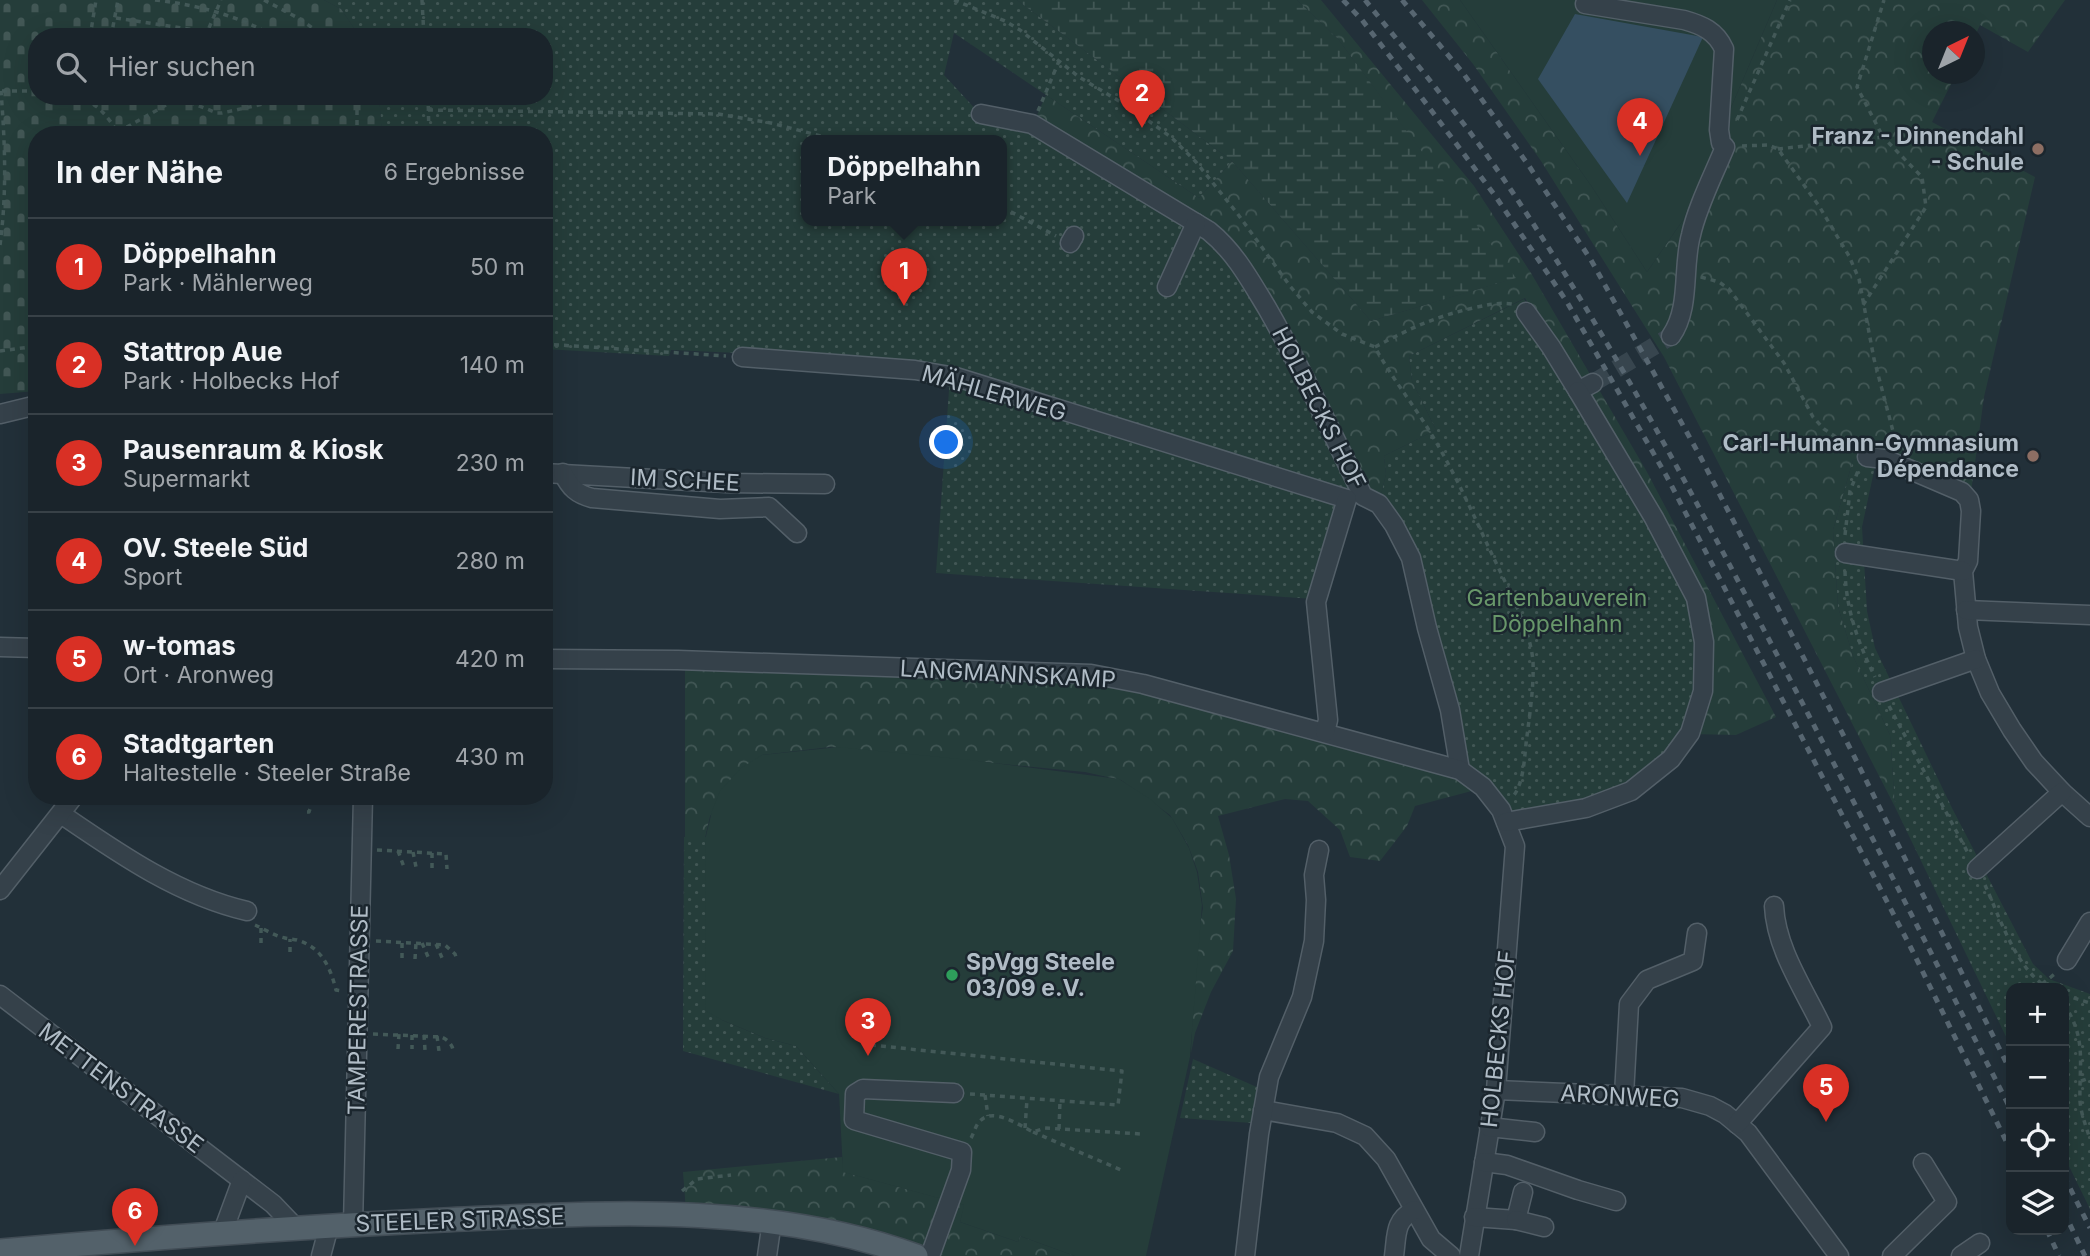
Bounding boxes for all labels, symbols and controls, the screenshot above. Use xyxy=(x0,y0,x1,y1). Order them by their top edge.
north arrow xyxy=(1922,21,1985,84)
search box xyxy=(28,28,553,105)
icon: search xyxy=(52,48,90,86)
text: Hier suchen xyxy=(108,51,256,82)
pin: 2 xyxy=(1119,70,1165,128)
pin: 4 xyxy=(1617,98,1663,156)
place label: Franz - Dinnendahl - Schule xyxy=(1811,122,2024,176)
popup xyxy=(801,135,1007,226)
marker: Franz - Dinnendahl - Schule xyxy=(2030,141,2046,157)
text: Döppelhahn xyxy=(827,151,981,182)
text: In der Nähe xyxy=(56,154,223,190)
text: 6 Ergebnisse xyxy=(384,158,525,186)
text: Park xyxy=(827,182,876,210)
text: Döppelhahn xyxy=(123,238,277,269)
pin: 1 xyxy=(881,248,927,306)
text: 1 xyxy=(74,253,84,281)
text: 50 m xyxy=(470,253,525,281)
text: Park · Mählerweg xyxy=(123,269,313,297)
street label: HOLBECKS HOF xyxy=(1266,322,1372,494)
text: Stattrop Aue xyxy=(123,336,282,367)
text: 2 xyxy=(72,351,86,379)
text: 140 m xyxy=(460,351,525,379)
street label: MÄHLERWEG xyxy=(919,359,1069,427)
text: Park · Holbecks Hof xyxy=(123,367,340,395)
your location xyxy=(929,425,963,459)
place label: Carl-Humann-Gymnasium Dépendance xyxy=(1722,429,2019,483)
text: Pausenraum & Kiosk xyxy=(123,434,384,465)
marker: Carl-Humann-Gymnasium Dépendance xyxy=(2025,448,2041,464)
text: 3 xyxy=(72,449,86,477)
text: 230 m xyxy=(456,449,525,477)
street label: IM SCHEE xyxy=(629,463,741,497)
text: Supermarkt xyxy=(123,465,250,493)
text: OV. Steele Süd xyxy=(123,532,309,563)
text: 4 xyxy=(71,547,87,575)
text: 280 m xyxy=(456,547,525,575)
text: Sport xyxy=(123,563,182,591)
park label: Gartenbauverein Döppelhahn xyxy=(1467,584,1647,638)
text: w-tomas xyxy=(123,630,236,661)
text: 5 xyxy=(72,645,86,673)
text: 420 m xyxy=(455,645,525,673)
street label: LANGMANNSKAMP xyxy=(899,654,1117,694)
text: Ort · Aronweg xyxy=(123,661,274,689)
text: Stadtgarten xyxy=(123,728,274,759)
text: 6 xyxy=(72,743,86,771)
text: 430 m xyxy=(455,743,525,771)
text: Haltestelle · Steeler Straße xyxy=(123,759,411,787)
street label: TAMPERESTRASSE xyxy=(342,905,374,1115)
place label: SpVgg Steele 03/09 e.V. xyxy=(966,948,1115,1002)
street label: HOLBECKS HOF xyxy=(1475,949,1521,1129)
marker: SpVgg Steele 03/09 e.V. xyxy=(944,967,960,983)
map controls xyxy=(2006,983,2069,1235)
button: + xyxy=(2006,983,2069,1046)
pin: 3 xyxy=(845,998,891,1056)
street label: METTENSTRASSE xyxy=(33,1017,209,1159)
button: − xyxy=(2006,1046,2069,1109)
pin: 5 xyxy=(1803,1064,1849,1122)
street label: ARONWEG xyxy=(1560,1079,1680,1113)
button: locate xyxy=(2006,1109,2069,1172)
button: layers xyxy=(2006,1172,2069,1235)
pin: 6 xyxy=(112,1188,158,1246)
street label: STEELER STRASSE xyxy=(355,1202,565,1238)

